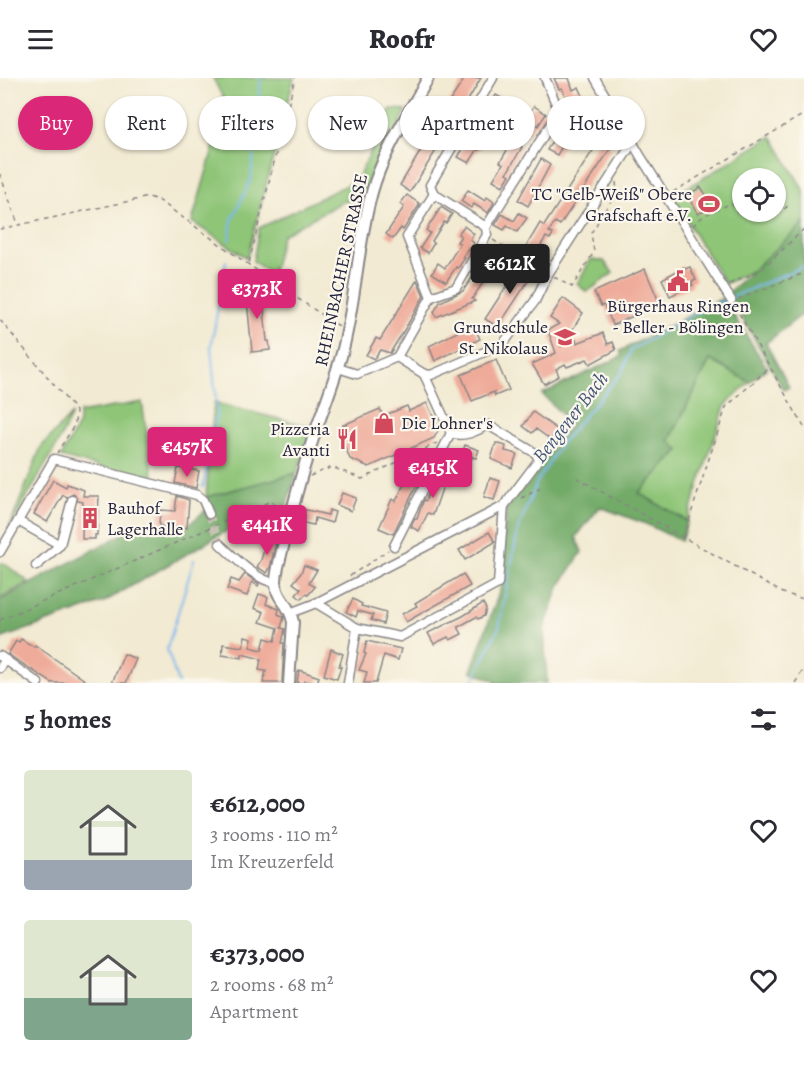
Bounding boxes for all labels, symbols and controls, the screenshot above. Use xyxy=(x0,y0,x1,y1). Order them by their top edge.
text: Roofr xyxy=(369,21,435,57)
icon: menu xyxy=(24,23,57,56)
icon: heart xyxy=(747,23,780,56)
chip: Buy xyxy=(18,96,93,150)
chip: Rent xyxy=(105,96,187,150)
chip: Filters xyxy=(199,96,296,150)
chip: New xyxy=(308,96,388,150)
chip: Apartment xyxy=(400,96,535,150)
chip: House xyxy=(547,96,645,150)
map controls xyxy=(732,168,786,222)
button: locate xyxy=(732,168,786,222)
street label: RHEINBACHER STRASSE xyxy=(309,171,373,369)
place label: TC "Gelb-Weiß" Obere Grafschaft e.V. xyxy=(532,182,692,227)
sports icon: TC "Gelb-Weiß" Obere Grafschaft e.V. xyxy=(697,192,721,216)
pin: €612K xyxy=(468,244,552,295)
text: €612K xyxy=(485,250,535,277)
pin: €373K xyxy=(215,269,299,320)
public building icon: Bürgerhaus Ringen - Beller - Bölingen xyxy=(666,269,690,293)
text: €373K xyxy=(232,275,282,302)
place label: Bürgerhaus Ringen - Beller - Bölingen xyxy=(607,294,749,339)
place label: Grundschule St. Nikolaus xyxy=(454,315,548,360)
school or university icon: Grundschule St. Nikolaus xyxy=(553,325,577,349)
water label: Bengener Bach xyxy=(526,366,615,469)
shop icon: Die Lohner's xyxy=(372,411,396,435)
place label: Die Lohner's xyxy=(401,411,493,435)
place label: Pizzeria Avanti xyxy=(270,417,331,462)
pin: €457K xyxy=(145,427,229,478)
restaurant icon: Pizzeria Avanti xyxy=(335,427,359,451)
text: €457K xyxy=(161,433,213,460)
pin: €415K xyxy=(391,448,475,499)
text: €415K xyxy=(408,454,458,481)
place label: Bauhof Lagerhalle xyxy=(107,496,183,541)
pin: €441K xyxy=(225,505,309,556)
building icon: Bauhof Lagerhalle xyxy=(78,506,102,530)
text: €441K xyxy=(242,511,292,538)
text: 5 homes xyxy=(24,702,112,737)
icon: filters xyxy=(747,703,780,736)
text: €612,000 xyxy=(210,786,305,821)
icon: home xyxy=(72,794,144,866)
icon: heart xyxy=(747,814,780,847)
text: 3 rooms · 110 m² xyxy=(210,821,338,848)
text: Im Kreuzerfeld xyxy=(210,848,334,875)
text: €373,000 xyxy=(210,936,305,971)
icon: home xyxy=(72,944,144,1016)
icon: heart xyxy=(747,964,780,997)
text: 2 rooms · 68 m² xyxy=(210,971,334,998)
text: Apartment xyxy=(210,998,299,1025)

